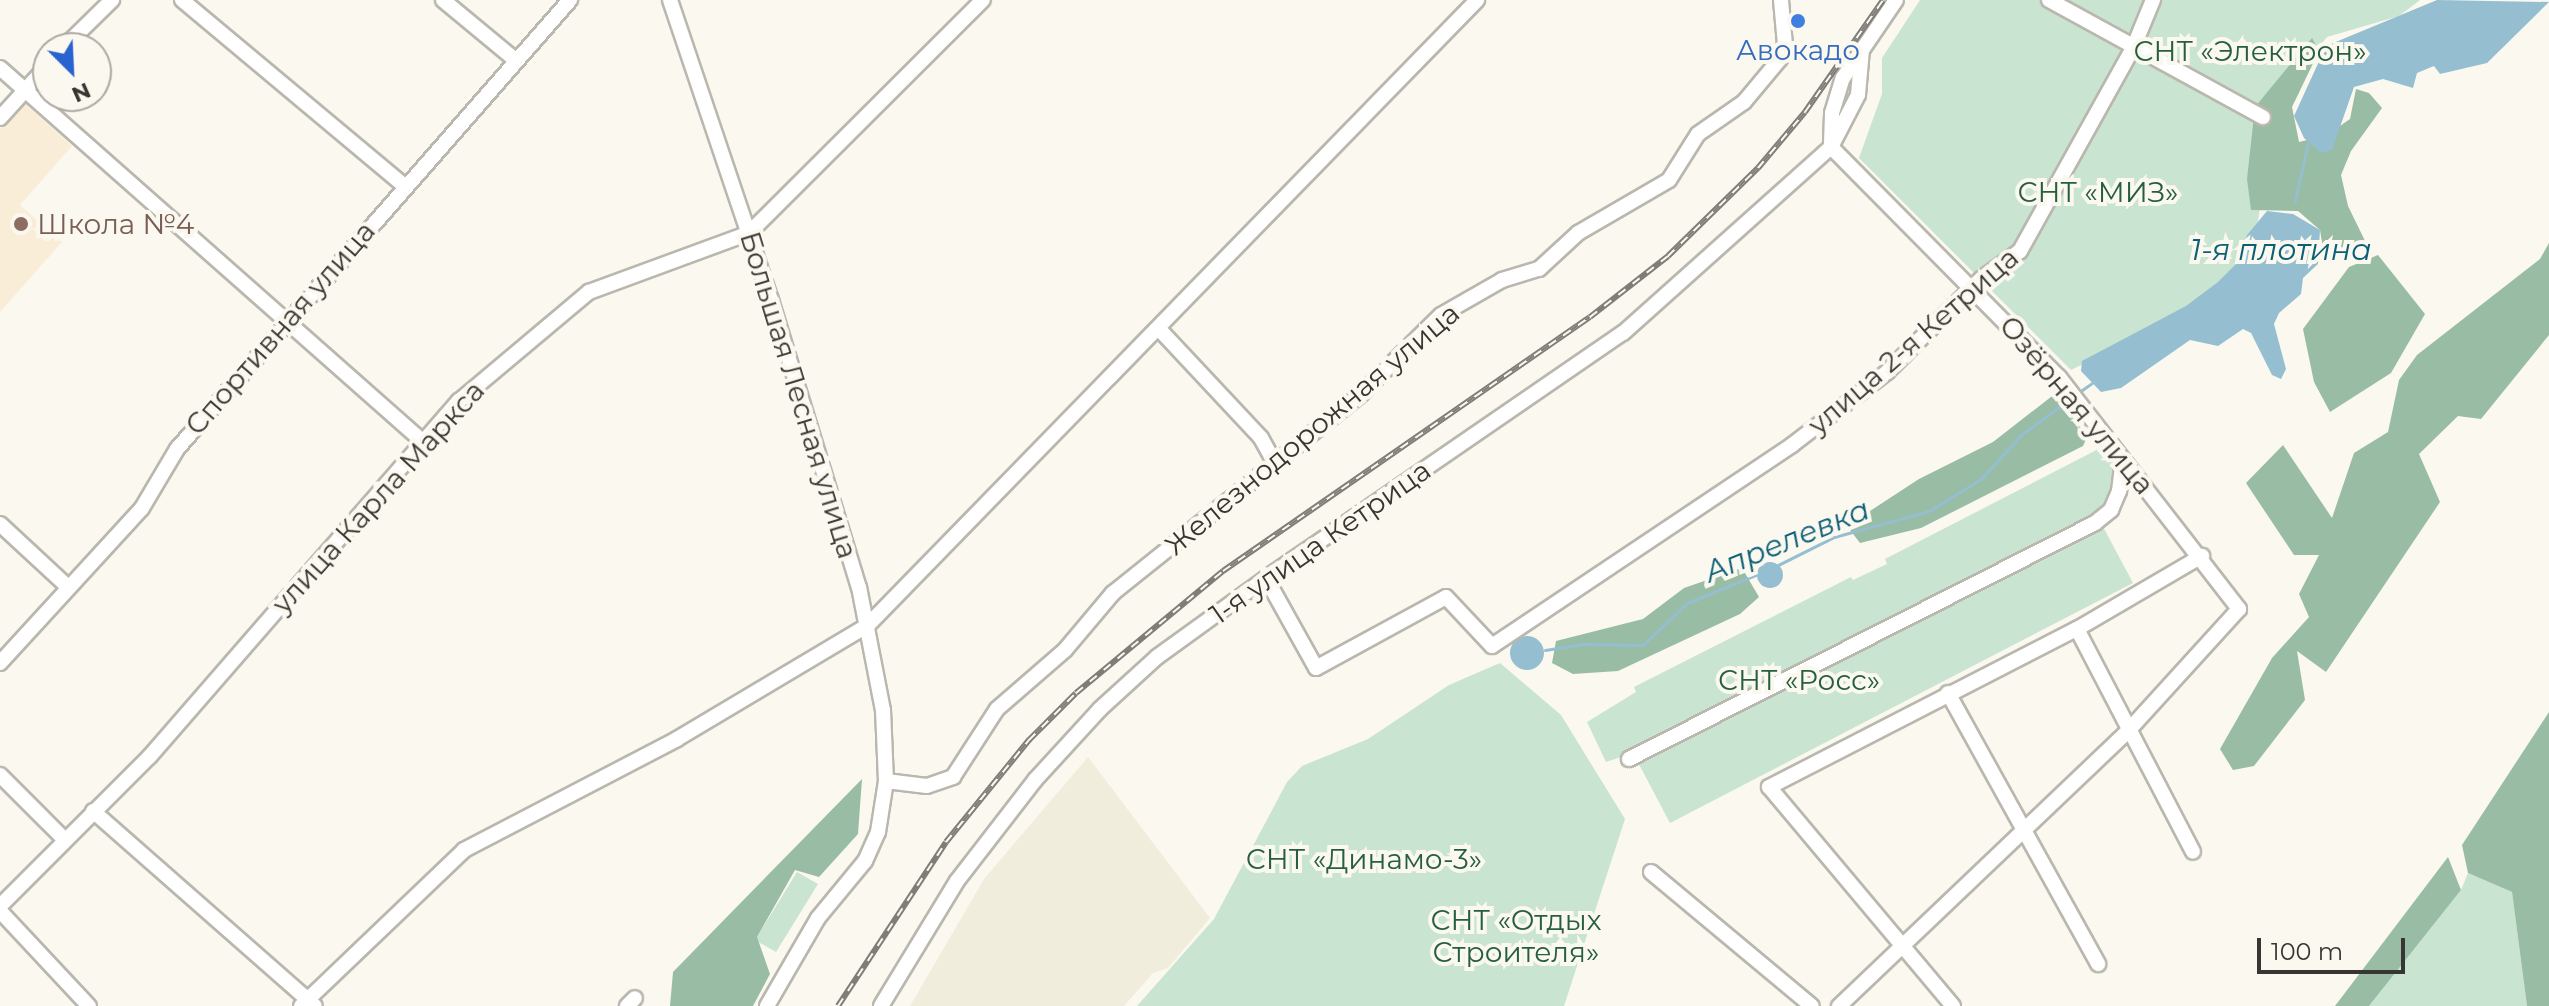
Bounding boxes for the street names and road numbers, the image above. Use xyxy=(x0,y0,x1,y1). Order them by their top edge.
street label: Спортивная улица xyxy=(178,214,382,442)
street label: Большая Лесная улица xyxy=(733,227,865,563)
street label: улица 2-я Кетрица xyxy=(1801,241,2025,441)
street label: Железнодорожная улица xyxy=(1158,296,1466,562)
street label: Озёрная улица xyxy=(1993,309,2161,501)
street label: улица Карла Маркса xyxy=(265,374,491,620)
street label: 1-я улица Кетрица xyxy=(1203,453,1437,631)

